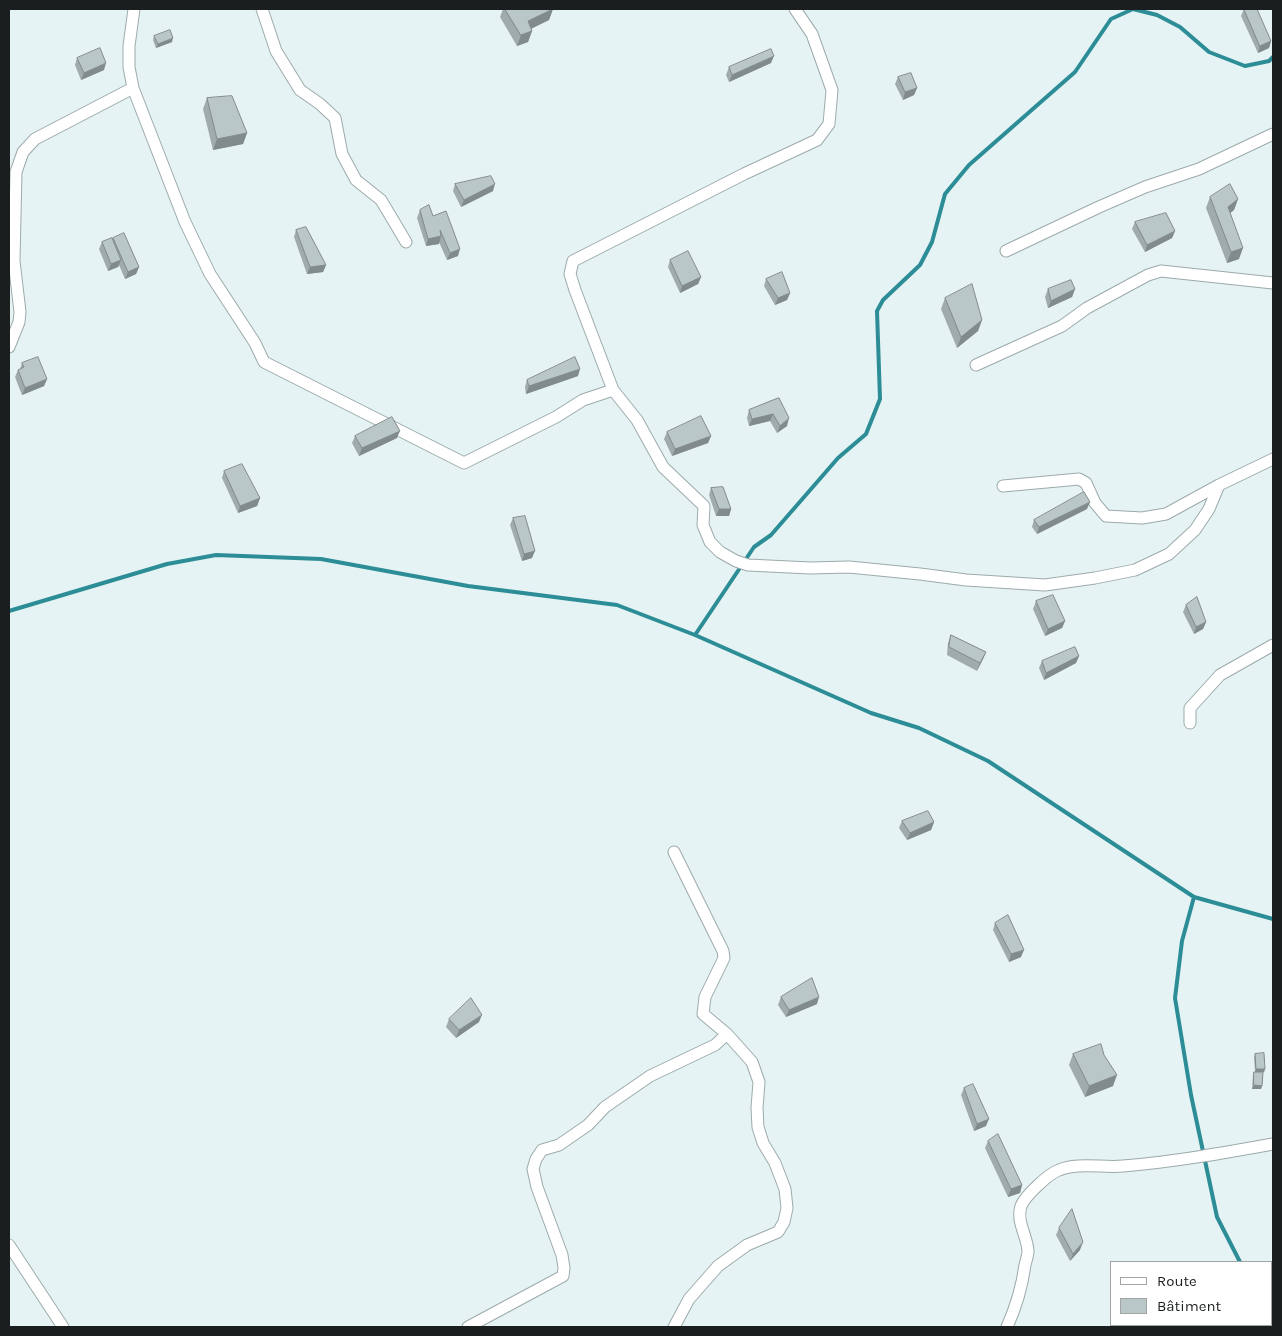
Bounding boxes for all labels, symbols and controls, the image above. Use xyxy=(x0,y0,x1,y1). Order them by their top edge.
legend xyxy=(1110,1261,1272,1326)
text: Route xyxy=(1157,1272,1197,1290)
text: Bâtiment xyxy=(1157,1297,1221,1315)

